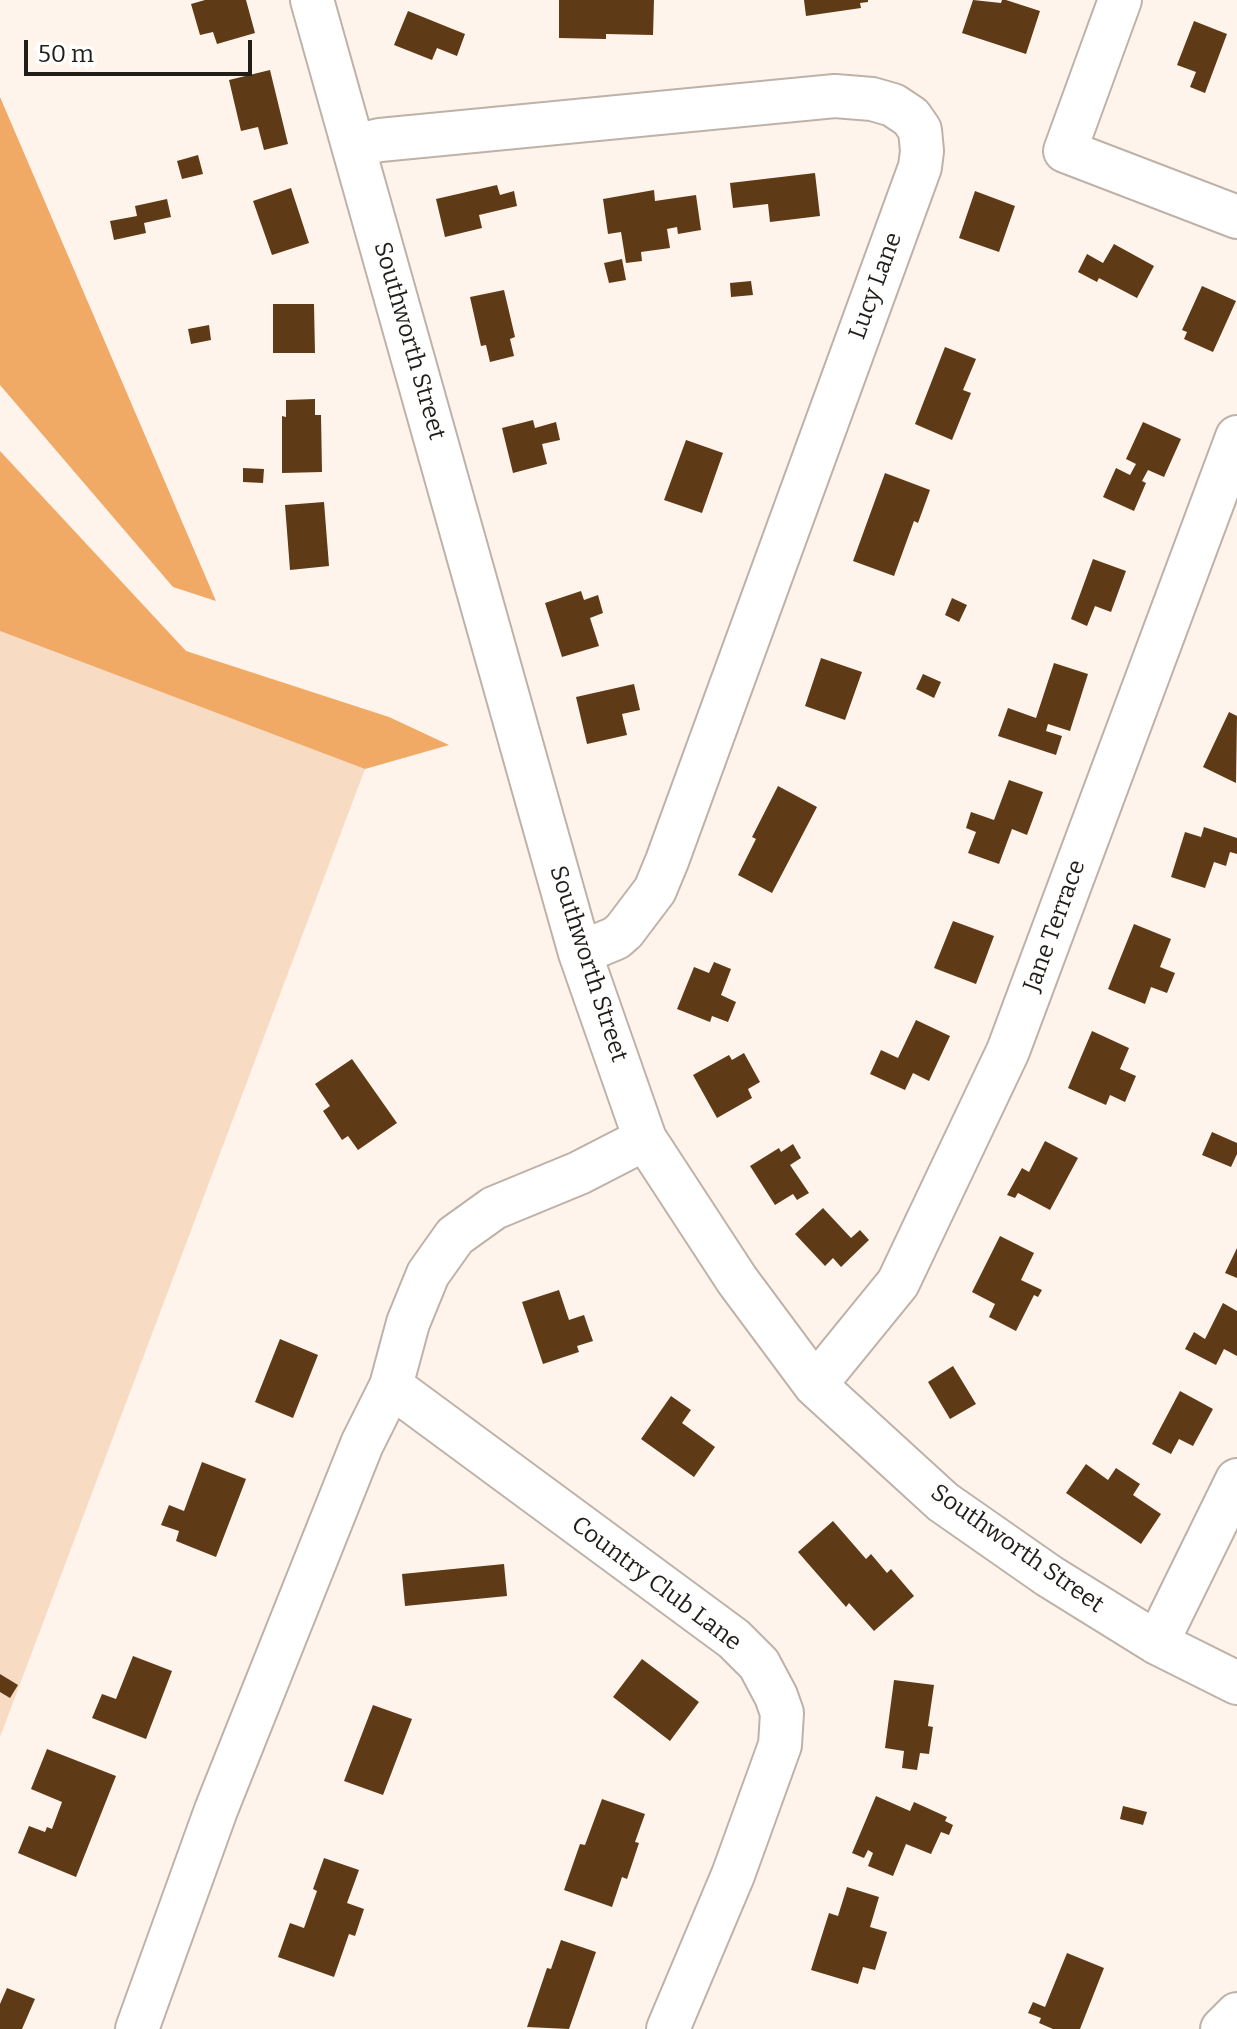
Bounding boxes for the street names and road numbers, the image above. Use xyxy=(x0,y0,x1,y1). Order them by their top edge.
street label: Lucy Lane xyxy=(843,229,909,343)
street label: Southworth Street xyxy=(367,239,451,443)
street label: Jane Terrace xyxy=(1018,856,1092,996)
street label: Southworth Street xyxy=(543,862,633,1066)
street label: Southworth Street xyxy=(925,1479,1109,1619)
street label: Country Club Lane xyxy=(565,1511,747,1657)

